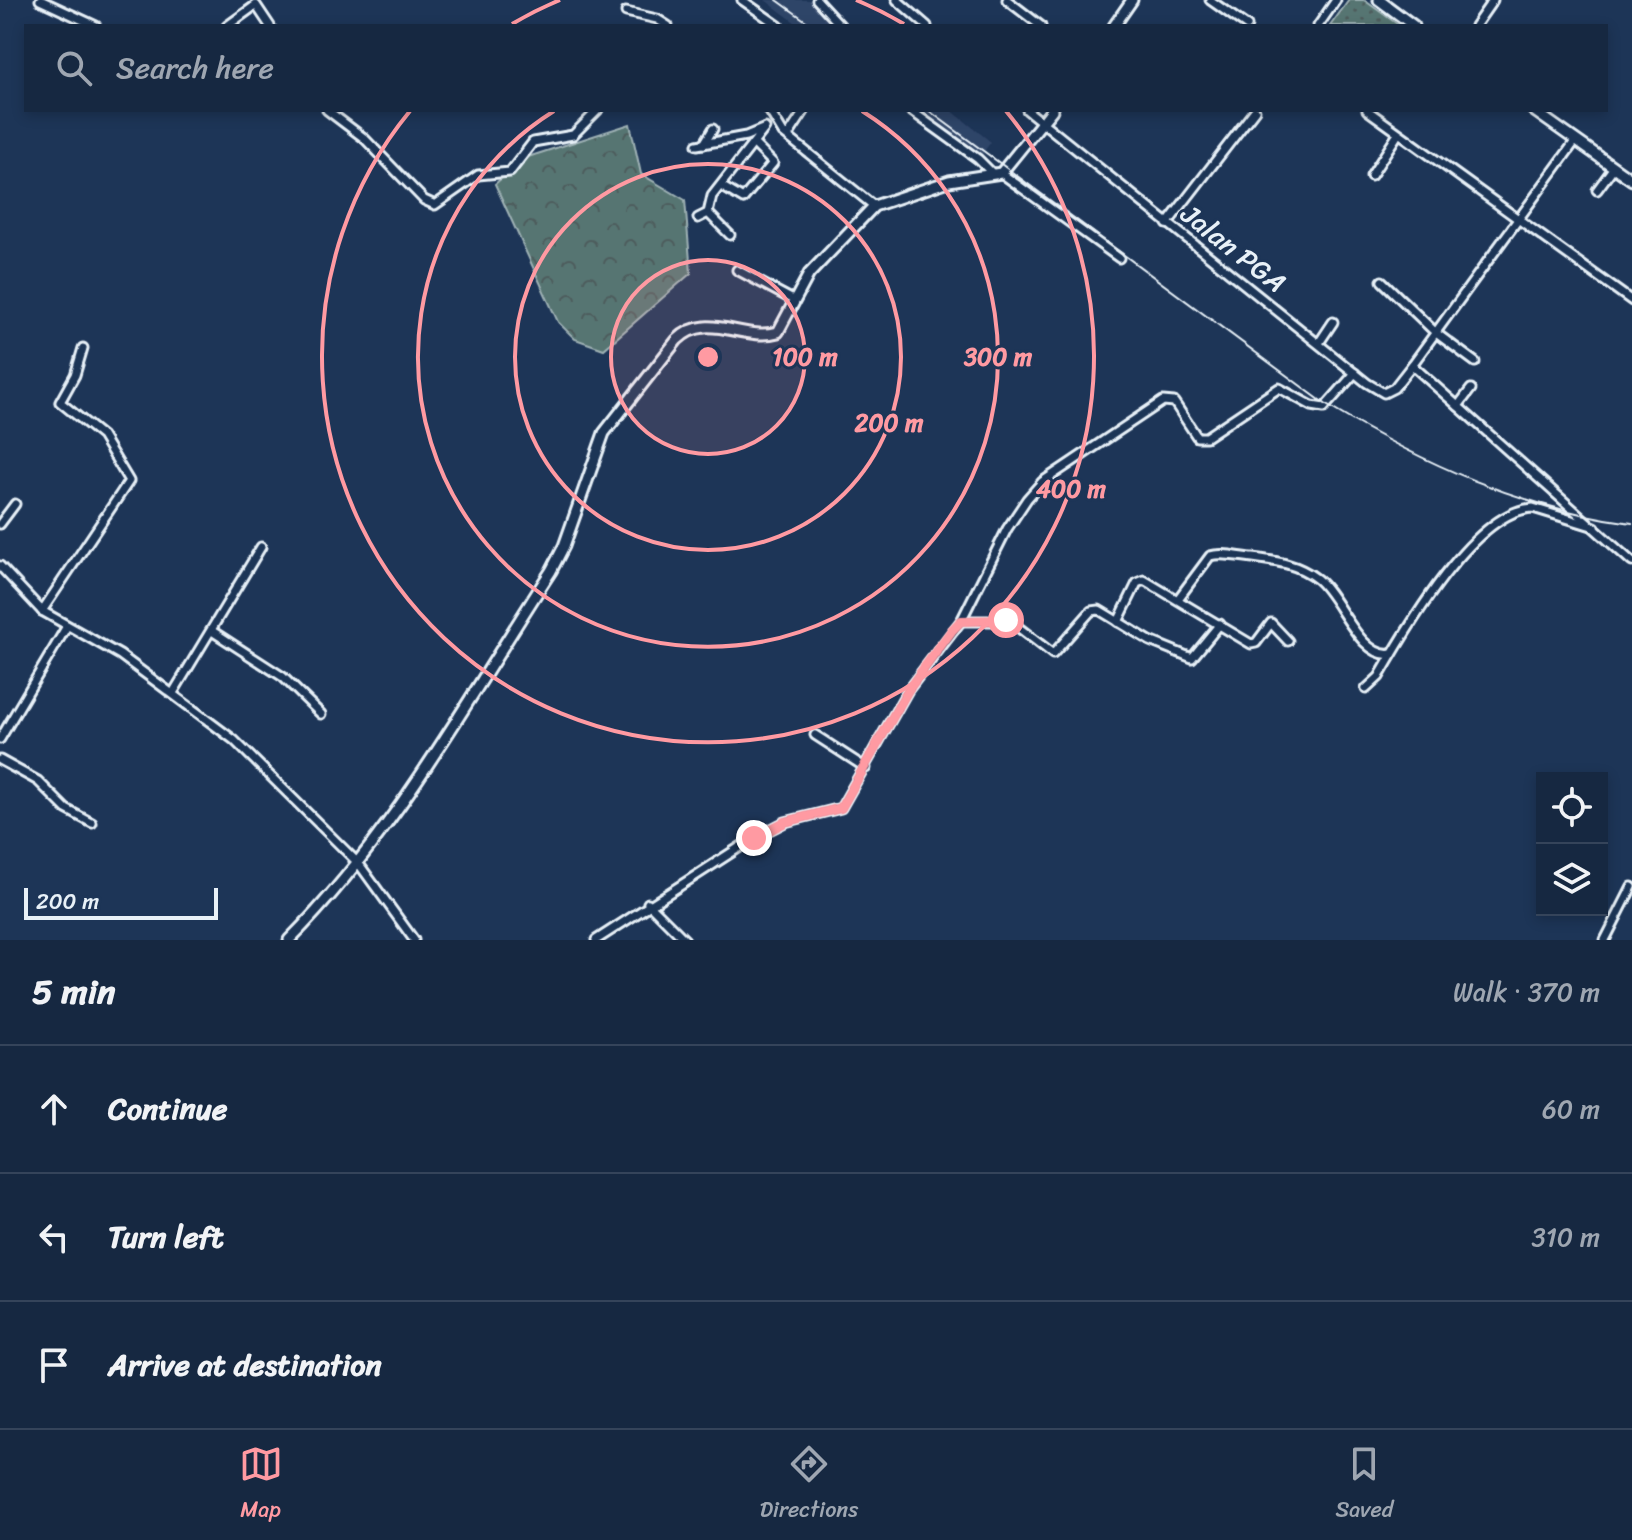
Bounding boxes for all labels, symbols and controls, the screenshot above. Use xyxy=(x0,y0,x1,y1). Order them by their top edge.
search box xyxy=(24,24,1608,112)
text: Search here xyxy=(116,41,274,95)
icon: search xyxy=(52,46,96,90)
street label: Jalan PGA xyxy=(1169,190,1298,306)
text: 100 m xyxy=(772,336,838,378)
text: 300 m xyxy=(963,336,1033,378)
centre of rings xyxy=(694,343,722,371)
text: 200 m xyxy=(854,402,924,444)
text: 400 m xyxy=(1036,468,1107,510)
route start xyxy=(988,602,1024,638)
map controls xyxy=(1536,772,1608,916)
button: locate xyxy=(1536,772,1608,844)
route end xyxy=(736,820,772,856)
button: layers xyxy=(1536,844,1608,916)
text: 200 m xyxy=(36,882,99,921)
scale bar xyxy=(24,884,218,920)
text: 5 min xyxy=(32,962,115,1022)
text: Walk · 370 m xyxy=(1453,969,1600,1015)
text: Continue xyxy=(108,1082,227,1136)
text: 60 m xyxy=(1542,1086,1600,1132)
icon: ahead xyxy=(32,1087,76,1131)
text: Turn left xyxy=(108,1210,224,1264)
text: 310 m xyxy=(1531,1214,1600,1260)
icon: left xyxy=(32,1215,76,1259)
text: Arrive at destination xyxy=(108,1338,382,1392)
icon: arrive xyxy=(32,1343,76,1387)
tab: Map xyxy=(239,1442,283,1529)
tab: Directions xyxy=(760,1442,858,1529)
tab: Saved xyxy=(1335,1442,1393,1529)

